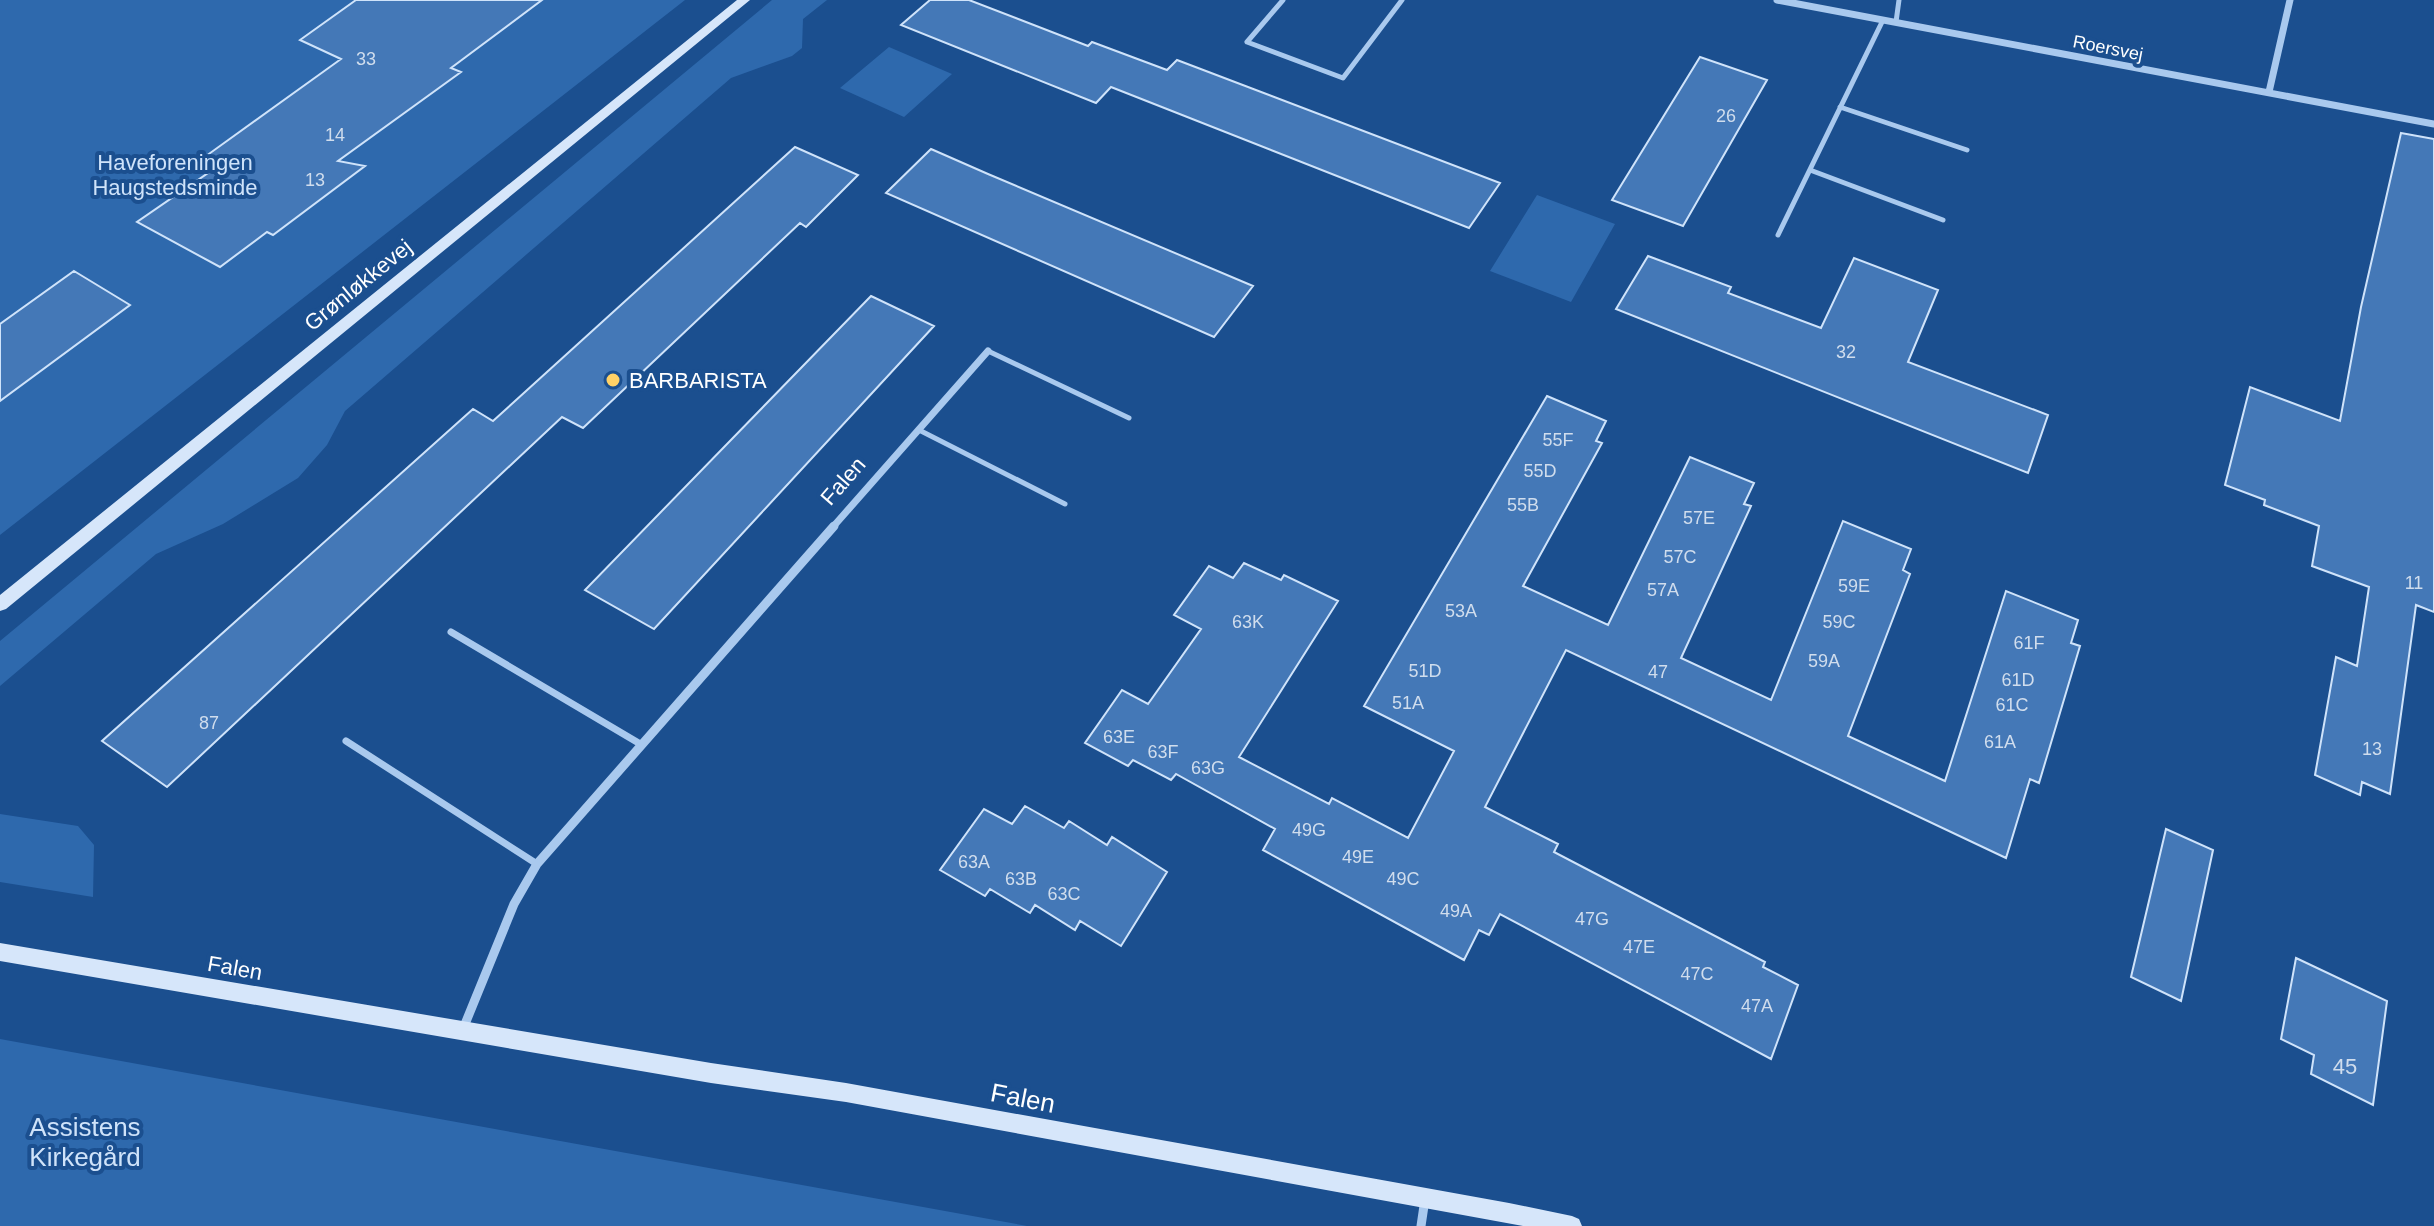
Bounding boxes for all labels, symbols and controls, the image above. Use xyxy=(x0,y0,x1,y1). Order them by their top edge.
street label: Roersvej xyxy=(2071,31,2145,65)
house number: 33 xyxy=(356,49,376,69)
house number: 26 xyxy=(1716,106,1736,126)
house number: 14 xyxy=(325,125,345,145)
park label: Haveforeningen Haugstedsminde xyxy=(92,150,258,200)
house number: 13 xyxy=(305,170,325,190)
street label: Grønløkkevej xyxy=(299,234,417,336)
house number: 32 xyxy=(1836,342,1856,362)
place label: BARBARISTA xyxy=(629,368,767,393)
marker: BARBARISTA xyxy=(604,371,622,389)
house number: 55F xyxy=(1542,430,1574,450)
street label: Falen xyxy=(816,452,870,510)
house number: 55D xyxy=(1523,461,1557,481)
house number: 55B xyxy=(1507,495,1539,515)
house number: 57E xyxy=(1683,508,1715,528)
house number: 57C xyxy=(1663,547,1697,567)
house number: 11 xyxy=(2405,573,2423,593)
house number: 59E xyxy=(1838,576,1870,596)
house number: 57A xyxy=(1647,580,1679,600)
house number: 53A xyxy=(1445,601,1477,621)
house number: 63K xyxy=(1232,612,1264,632)
house number: 59C xyxy=(1822,612,1856,632)
house number: 61F xyxy=(2013,633,2045,653)
house number: 59A xyxy=(1808,651,1840,671)
house number: 51D xyxy=(1408,661,1442,681)
house number: 47 xyxy=(1648,662,1668,682)
house number: 61D xyxy=(2001,670,2035,690)
house number: 51A xyxy=(1392,693,1424,713)
house number: 61C xyxy=(1995,695,2029,715)
house number: 87 xyxy=(199,713,219,733)
house number: 63E xyxy=(1103,727,1135,747)
house number: 61A xyxy=(1984,732,2016,752)
house number: 13 xyxy=(2362,739,2382,759)
house number: 63F xyxy=(1147,742,1179,762)
house number: 63G xyxy=(1191,758,1225,778)
house number: 49G xyxy=(1292,820,1326,840)
house number: 49E xyxy=(1342,847,1374,867)
house number: 63A xyxy=(958,852,990,872)
house number: 63B xyxy=(1005,869,1037,889)
house number: 49C xyxy=(1386,869,1420,889)
house number: 63C xyxy=(1047,884,1081,904)
house number: 49A xyxy=(1440,901,1472,921)
house number: 47G xyxy=(1575,909,1609,929)
house number: 47E xyxy=(1623,937,1655,957)
street label: Falen xyxy=(206,951,264,985)
house number: 47C xyxy=(1680,964,1714,984)
house number: 47A xyxy=(1741,996,1773,1016)
house number: 45 xyxy=(2333,1054,2357,1079)
street label: Falen xyxy=(988,1077,1058,1119)
park label: Assistens Kirkegård xyxy=(29,1112,141,1172)

